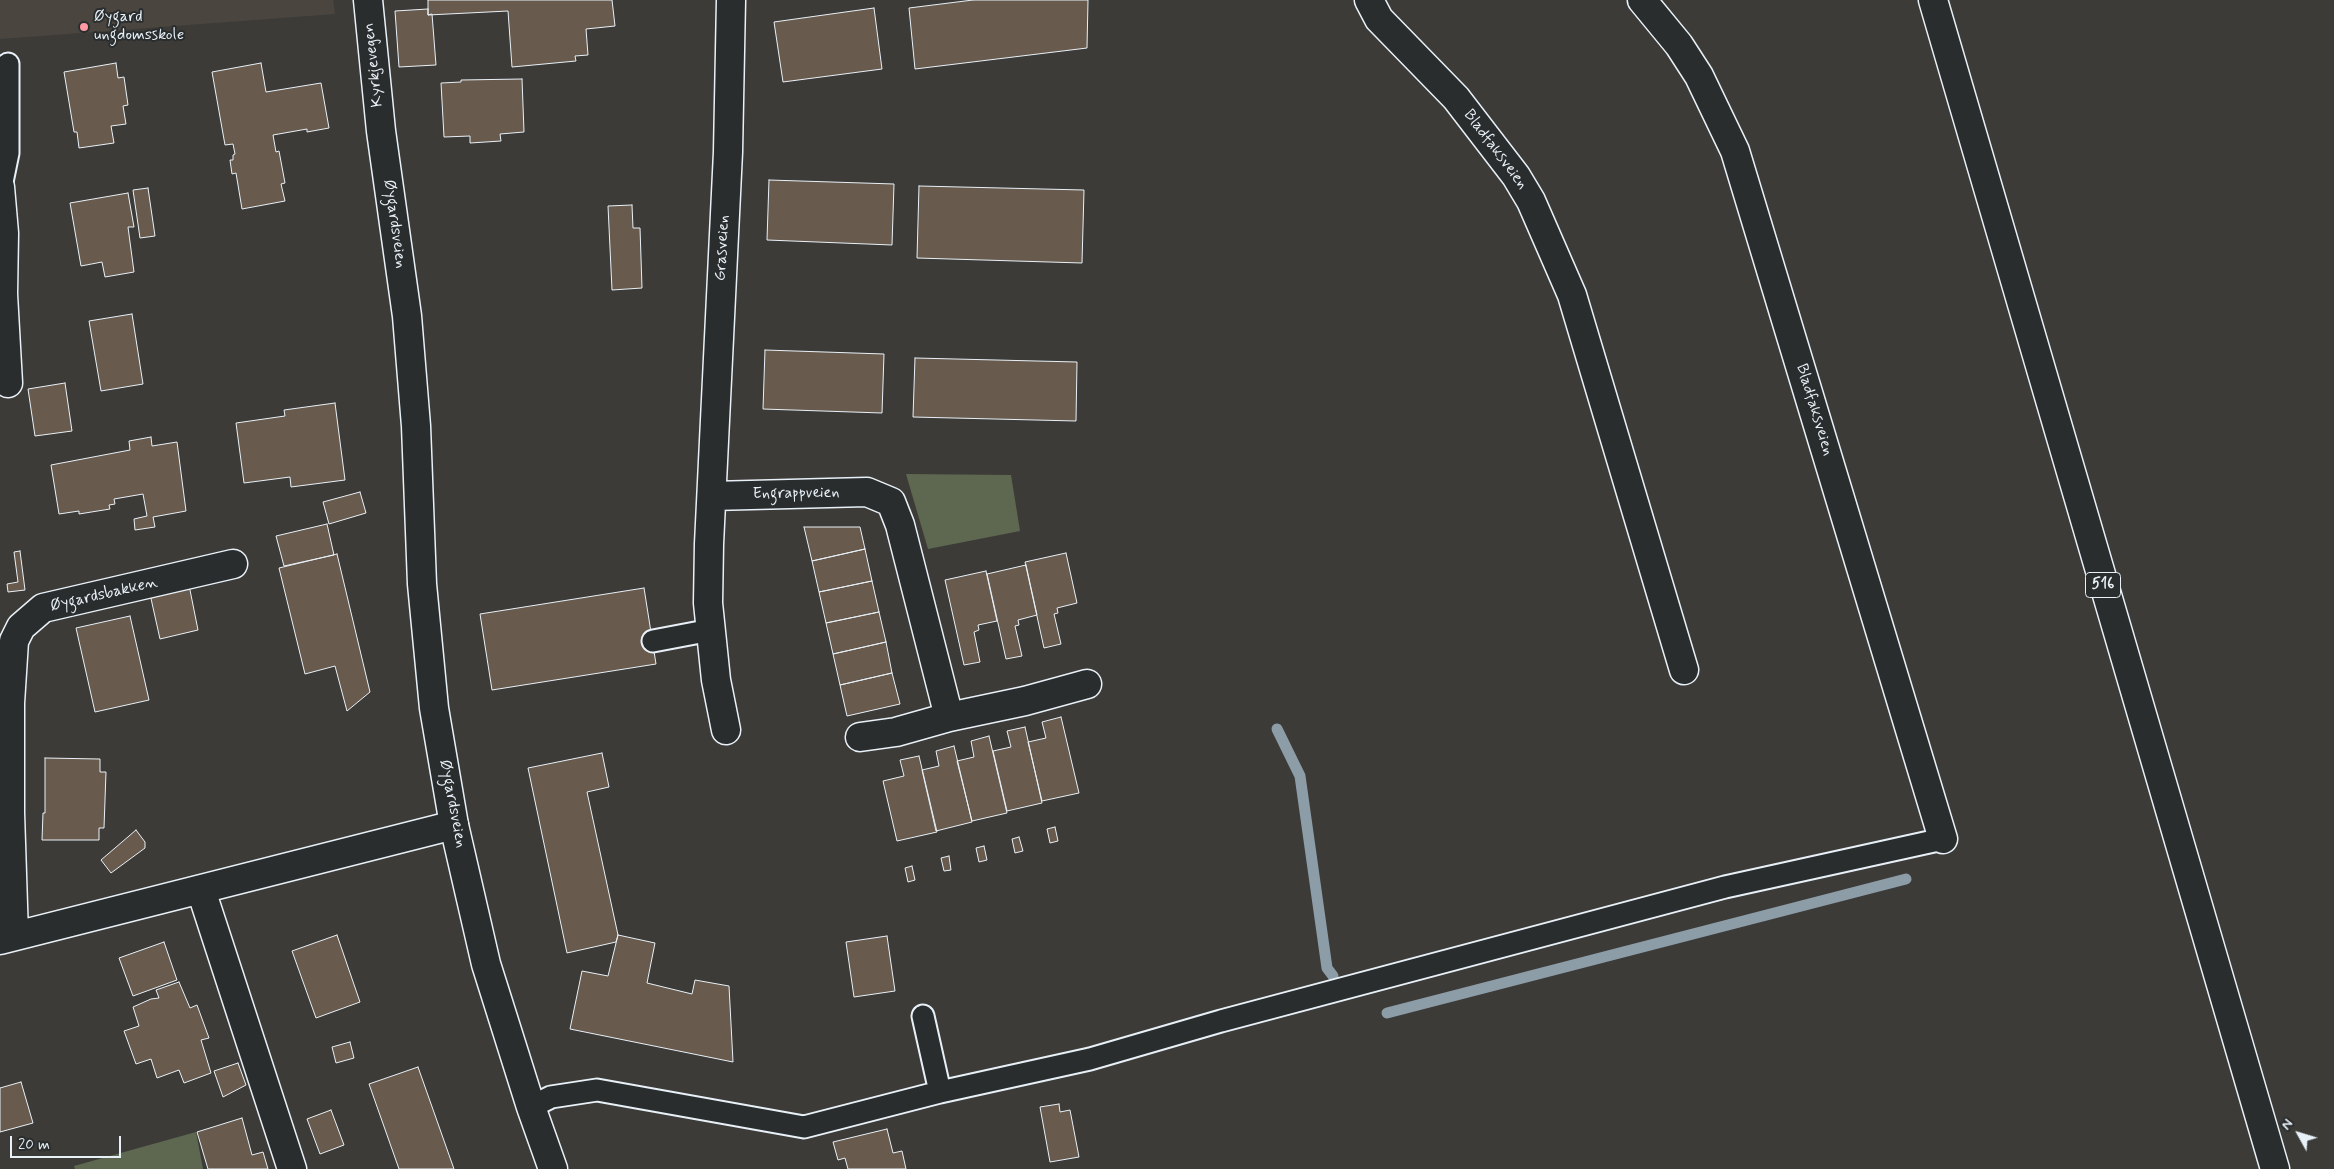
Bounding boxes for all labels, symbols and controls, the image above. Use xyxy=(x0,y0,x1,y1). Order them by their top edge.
place label: Øygard ungdomsskole xyxy=(94,8,184,46)
marker: Øygard ungdomsskole xyxy=(78,21,90,33)
street label: Kyrkjevegen xyxy=(360,22,388,108)
street label: Bladfaksveien xyxy=(1459,106,1531,194)
street label: Øygardsveien xyxy=(378,178,410,270)
street label: Grasveien xyxy=(712,214,734,282)
street label: Bladfaksveien xyxy=(1791,362,1837,458)
street label: Engrappveien xyxy=(752,484,840,504)
road number: 516 xyxy=(2086,572,2120,598)
street label: Øygardsbakken xyxy=(49,573,159,617)
street label: Øygardsveien xyxy=(434,758,470,850)
north arrow xyxy=(2274,1109,2324,1159)
text: N xyxy=(2277,1115,2297,1134)
scale bar xyxy=(12,1126,124,1158)
text: 20 m xyxy=(18,1135,50,1155)

